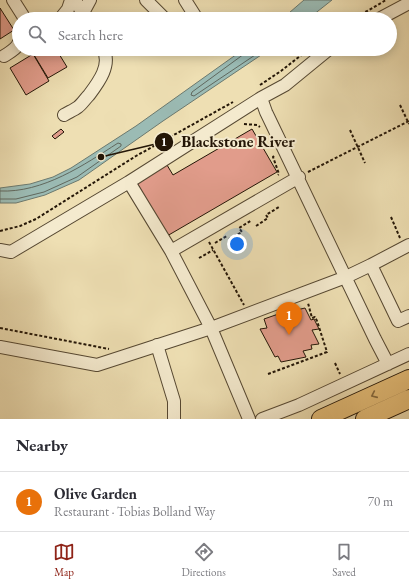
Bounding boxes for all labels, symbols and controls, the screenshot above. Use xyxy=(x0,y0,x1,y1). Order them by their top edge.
search box xyxy=(12,12,397,56)
icon: search xyxy=(26,23,48,45)
text: Search here xyxy=(58,25,123,44)
callout: Blackstone River xyxy=(154,128,303,156)
text: Blackstone River xyxy=(181,131,295,152)
text: 1 xyxy=(161,134,167,150)
your location xyxy=(227,234,247,254)
pin: 1 xyxy=(276,302,302,335)
one-way arrow xyxy=(370,390,378,398)
text: Nearby xyxy=(16,434,68,456)
text: Olive Garden xyxy=(54,484,137,503)
text: 1 xyxy=(26,493,32,510)
text: 70 m xyxy=(368,493,393,510)
text: Restaurant · Tobias Bolland Way xyxy=(54,503,215,520)
tab: Map xyxy=(53,541,75,579)
tab: Directions xyxy=(182,541,226,579)
tab: Saved xyxy=(332,541,356,579)

